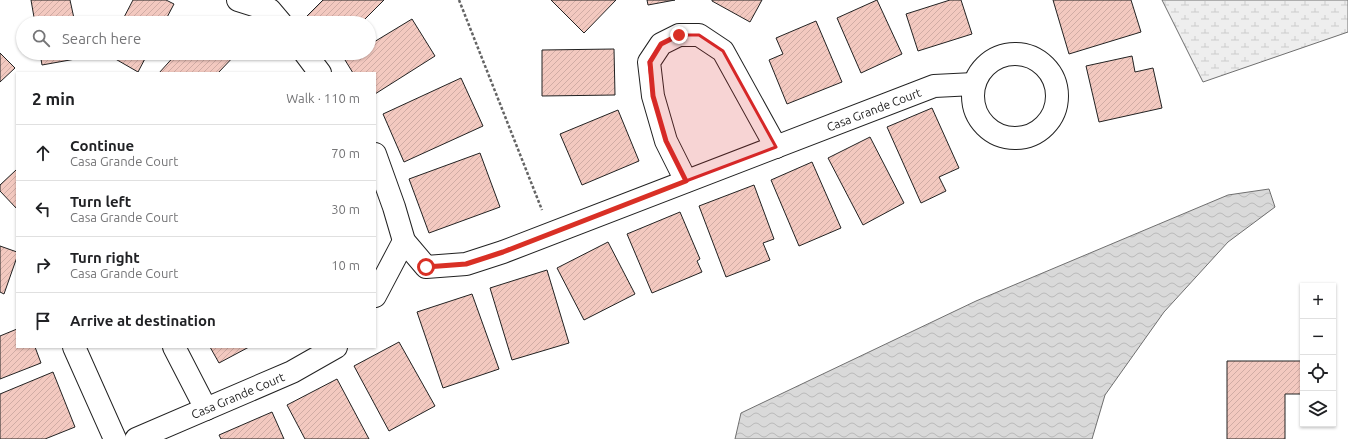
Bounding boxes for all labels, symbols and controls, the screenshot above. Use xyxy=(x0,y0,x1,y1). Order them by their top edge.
search box xyxy=(16,16,376,60)
route end xyxy=(670,26,688,44)
icon: search xyxy=(30,27,52,49)
text: Search here xyxy=(62,30,141,47)
street label: Casa Grande Court xyxy=(825,85,923,134)
text: 2 min xyxy=(32,89,75,108)
text: Walk · 110 m xyxy=(286,91,360,105)
text: Continue xyxy=(70,137,134,154)
icon: ahead xyxy=(32,142,54,164)
text: 70 m xyxy=(331,146,360,160)
text: Casa Grande Court xyxy=(70,154,178,168)
text: Turn left xyxy=(70,193,131,210)
icon: left xyxy=(32,198,54,220)
text: 30 m xyxy=(331,202,360,216)
text: Casa Grande Court xyxy=(70,210,178,224)
text: Turn right xyxy=(70,249,140,266)
icon: right xyxy=(32,254,54,276)
text: 10 m xyxy=(331,258,360,272)
route start xyxy=(417,258,435,276)
text: Casa Grande Court xyxy=(70,266,178,280)
map controls xyxy=(1300,283,1336,427)
button: + xyxy=(1300,283,1336,319)
icon: arrive xyxy=(32,310,54,332)
text: Arrive at destination xyxy=(70,312,216,329)
button: − xyxy=(1300,319,1336,355)
button: locate xyxy=(1300,355,1336,391)
street label: Casa Grande Court xyxy=(189,370,287,421)
button: layers xyxy=(1300,391,1336,427)

